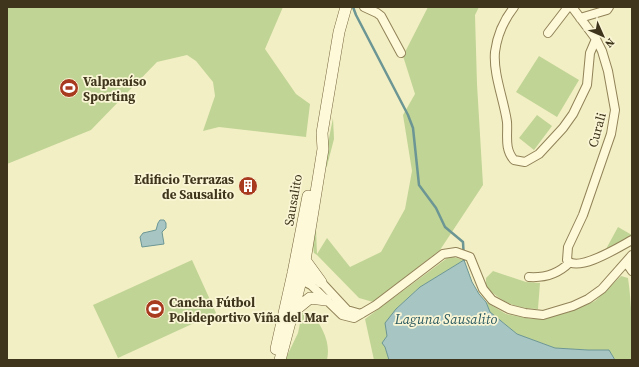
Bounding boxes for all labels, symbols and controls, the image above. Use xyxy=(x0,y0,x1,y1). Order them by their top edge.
north arrow xyxy=(583,16,623,56)
text: N xyxy=(602,35,618,51)
place label: Valparaíso Sporting xyxy=(83,73,146,105)
sports icon: Valparaíso Sporting xyxy=(58,77,80,99)
street label: Curali xyxy=(584,111,610,149)
place label: Edificio Terrazas de Sausalito xyxy=(134,171,234,203)
street label: Sausalito xyxy=(280,173,306,227)
building icon: Edificio Terrazas de Sausalito xyxy=(237,175,259,197)
place label: Cancha Fútbol Polideportivo Viña del Mar xyxy=(169,294,330,326)
sports icon: Cancha Fútbol Polideportivo Viña del Mar xyxy=(144,298,166,320)
water label: Laguna Sausalito xyxy=(394,309,497,329)

